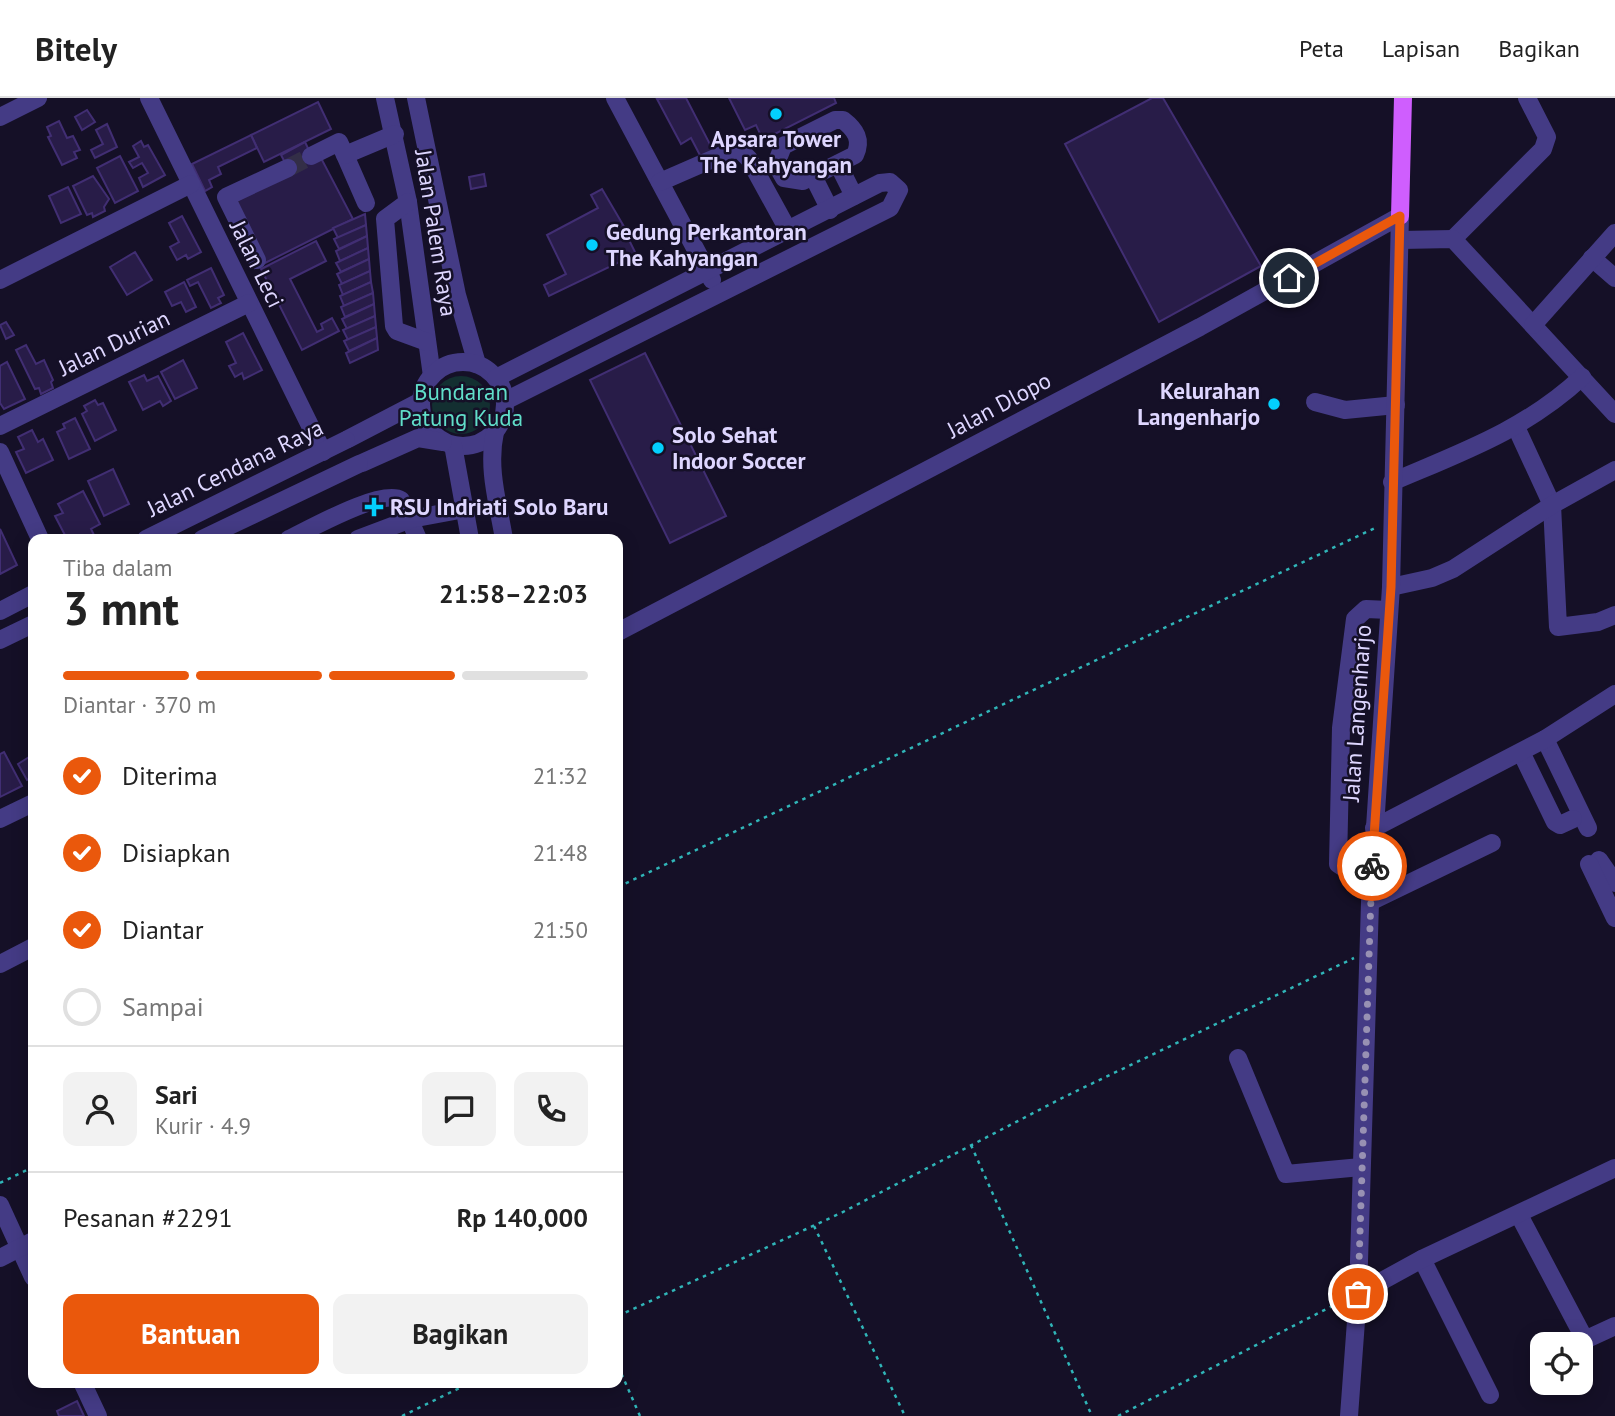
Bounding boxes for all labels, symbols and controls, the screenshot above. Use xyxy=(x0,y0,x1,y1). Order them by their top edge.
text: Bitely xyxy=(35,27,117,70)
text: Peta xyxy=(1299,33,1344,64)
text: Lapisan xyxy=(1382,33,1460,64)
text: Bagikan xyxy=(1498,33,1580,64)
marker: Apsara Tower The Kahyangan xyxy=(768,106,784,122)
place label: Apsara Tower The Kahyangan xyxy=(700,124,852,179)
street label: Jalan Palem Raya xyxy=(409,146,464,318)
street label: Jalan Leci xyxy=(223,215,291,312)
place label: Gedung Perkantoran The Kahyangan xyxy=(606,217,807,272)
marker: Gedung Perkantoran The Kahyangan xyxy=(584,237,600,253)
pin xyxy=(1259,248,1319,308)
icon: home xyxy=(1270,259,1308,297)
street label: Jalan Durian xyxy=(52,303,174,382)
street label: Jalan Dlopo xyxy=(941,365,1056,445)
place label: Kelurahan Langenharjo xyxy=(1137,376,1260,431)
park label: Bundaran Patung Kuda xyxy=(399,377,523,432)
marker: Kelurahan Langenharjo xyxy=(1266,396,1282,412)
street label: Jalan Cendana Raya xyxy=(141,412,328,523)
place label: Solo Sehat Indoor Soccer xyxy=(672,420,806,475)
marker: Solo Sehat Indoor Soccer xyxy=(650,440,666,456)
place label: RSU Indriati Solo Baru xyxy=(390,492,608,521)
marker: RSU Indriati Solo Baru xyxy=(364,497,384,517)
text: Tiba dalam xyxy=(63,553,172,582)
text: 21:58–22:03 xyxy=(439,577,588,610)
text: 3 mnt xyxy=(63,578,179,638)
street label: Jalan Langenharjo xyxy=(1336,624,1377,803)
text: Diantar · 370 m xyxy=(63,690,216,719)
icon: check xyxy=(63,757,101,795)
text: Diterima xyxy=(122,759,218,792)
text: 21:32 xyxy=(533,761,588,790)
courier xyxy=(1337,831,1407,901)
icon: check xyxy=(63,834,101,872)
text: Disiapkan xyxy=(122,836,230,869)
text: 21:48 xyxy=(533,838,588,867)
icon: bike xyxy=(1353,847,1391,885)
icon: check xyxy=(63,911,101,949)
text: Diantar xyxy=(122,913,204,946)
text: 21:50 xyxy=(533,915,588,944)
text: Sampai xyxy=(122,990,204,1023)
button: person xyxy=(63,1072,137,1146)
button: chat xyxy=(422,1072,496,1146)
button: phone xyxy=(514,1072,588,1146)
text: Sari xyxy=(155,1078,198,1111)
text: Kurir · 4.9 xyxy=(155,1111,251,1140)
text: Pesanan #2291 xyxy=(63,1201,233,1234)
text: Rp 140,000 xyxy=(457,1201,588,1234)
pin xyxy=(1328,1264,1388,1324)
icon: bag xyxy=(1339,1275,1377,1313)
button: Bantuan xyxy=(63,1294,319,1374)
button: Bagikan xyxy=(333,1294,588,1374)
map controls xyxy=(1530,1332,1593,1395)
button: locate xyxy=(1530,1332,1593,1395)

